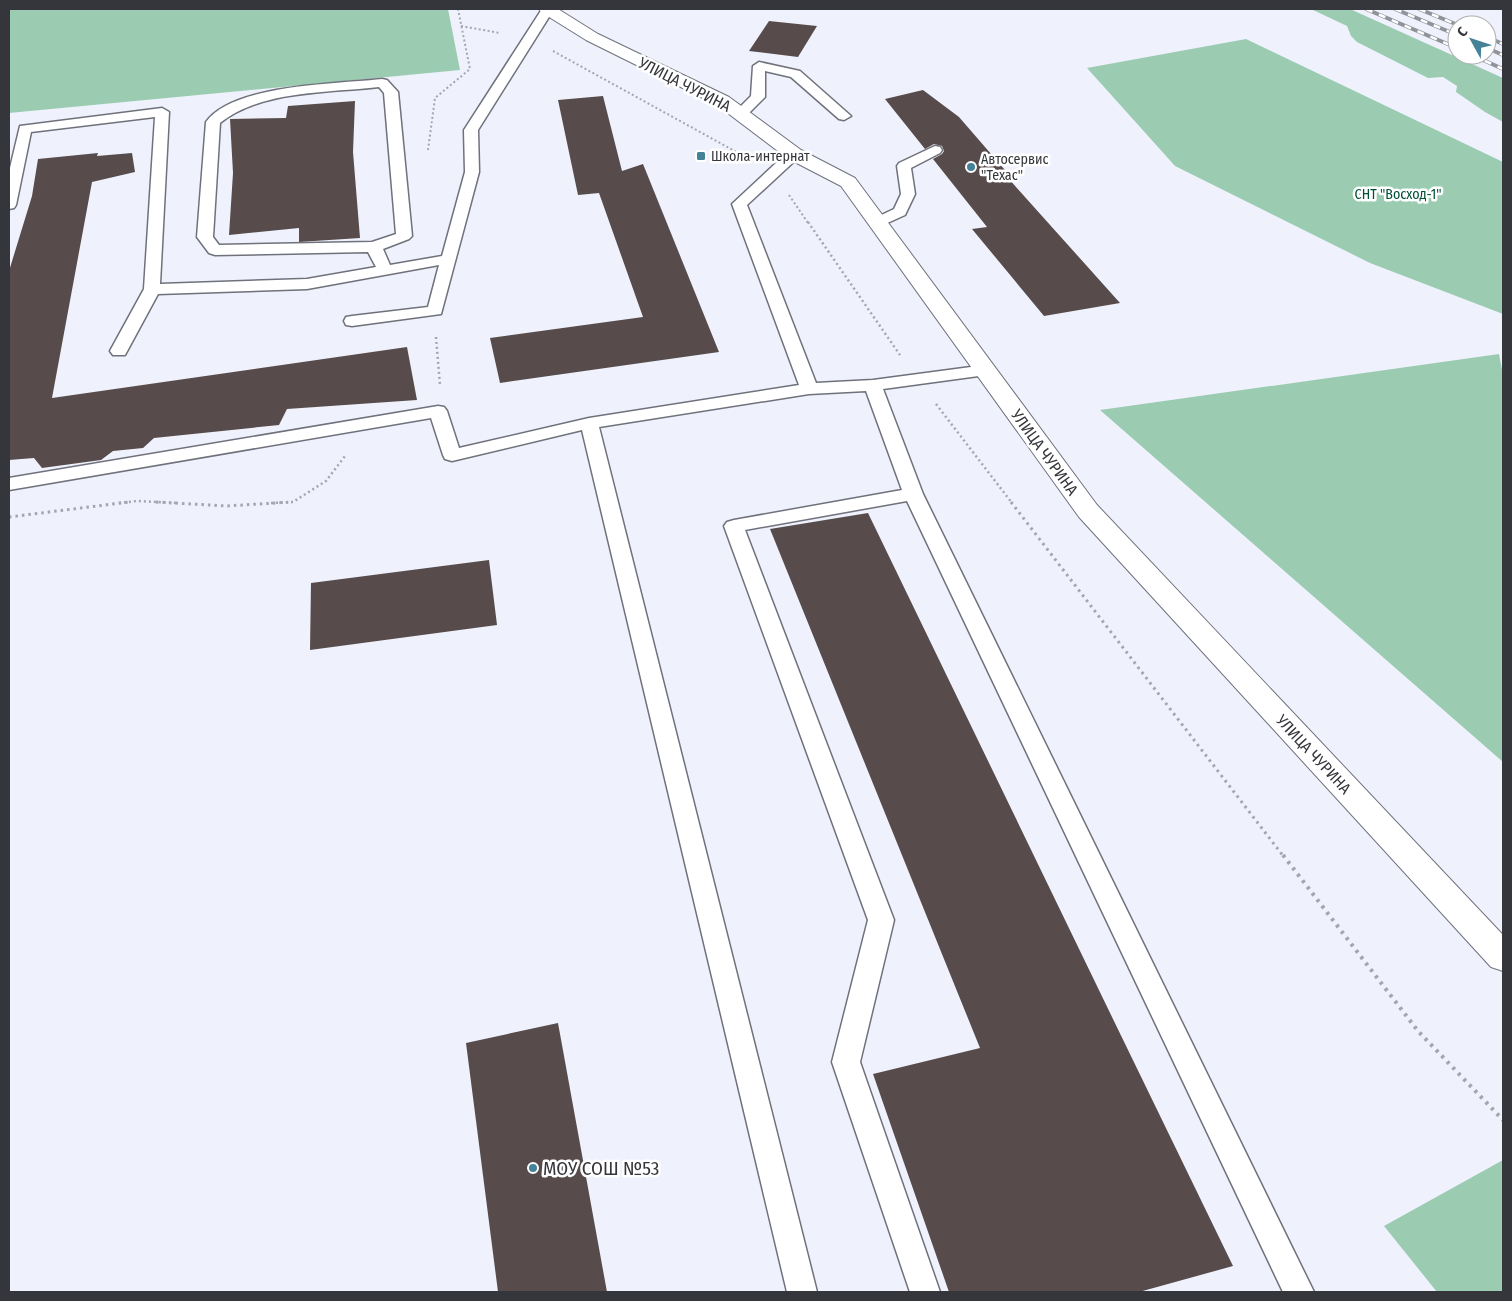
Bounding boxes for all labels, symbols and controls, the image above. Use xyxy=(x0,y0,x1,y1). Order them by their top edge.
north arrow xyxy=(1447,15,1497,65)
text: С xyxy=(1454,23,1472,40)
street label: УЛИЦА ЧУРИНА xyxy=(635,53,735,116)
place label: Школа-интернат xyxy=(711,148,810,165)
marker: Школа-интернат xyxy=(695,150,707,162)
place label: Автосервис "Техас" xyxy=(981,151,1048,184)
marker: Автосервис "Техас" xyxy=(965,161,977,173)
park label: СНТ "Восход-1" xyxy=(1355,186,1441,203)
street label: УЛИЦА ЧУРИНА xyxy=(1007,405,1082,499)
street label: УЛИЦА ЧУРИНА xyxy=(1272,710,1355,798)
place label: МОУ СОШ №53 xyxy=(543,1157,659,1180)
marker: МОУ СОШ №53 xyxy=(527,1162,539,1174)

